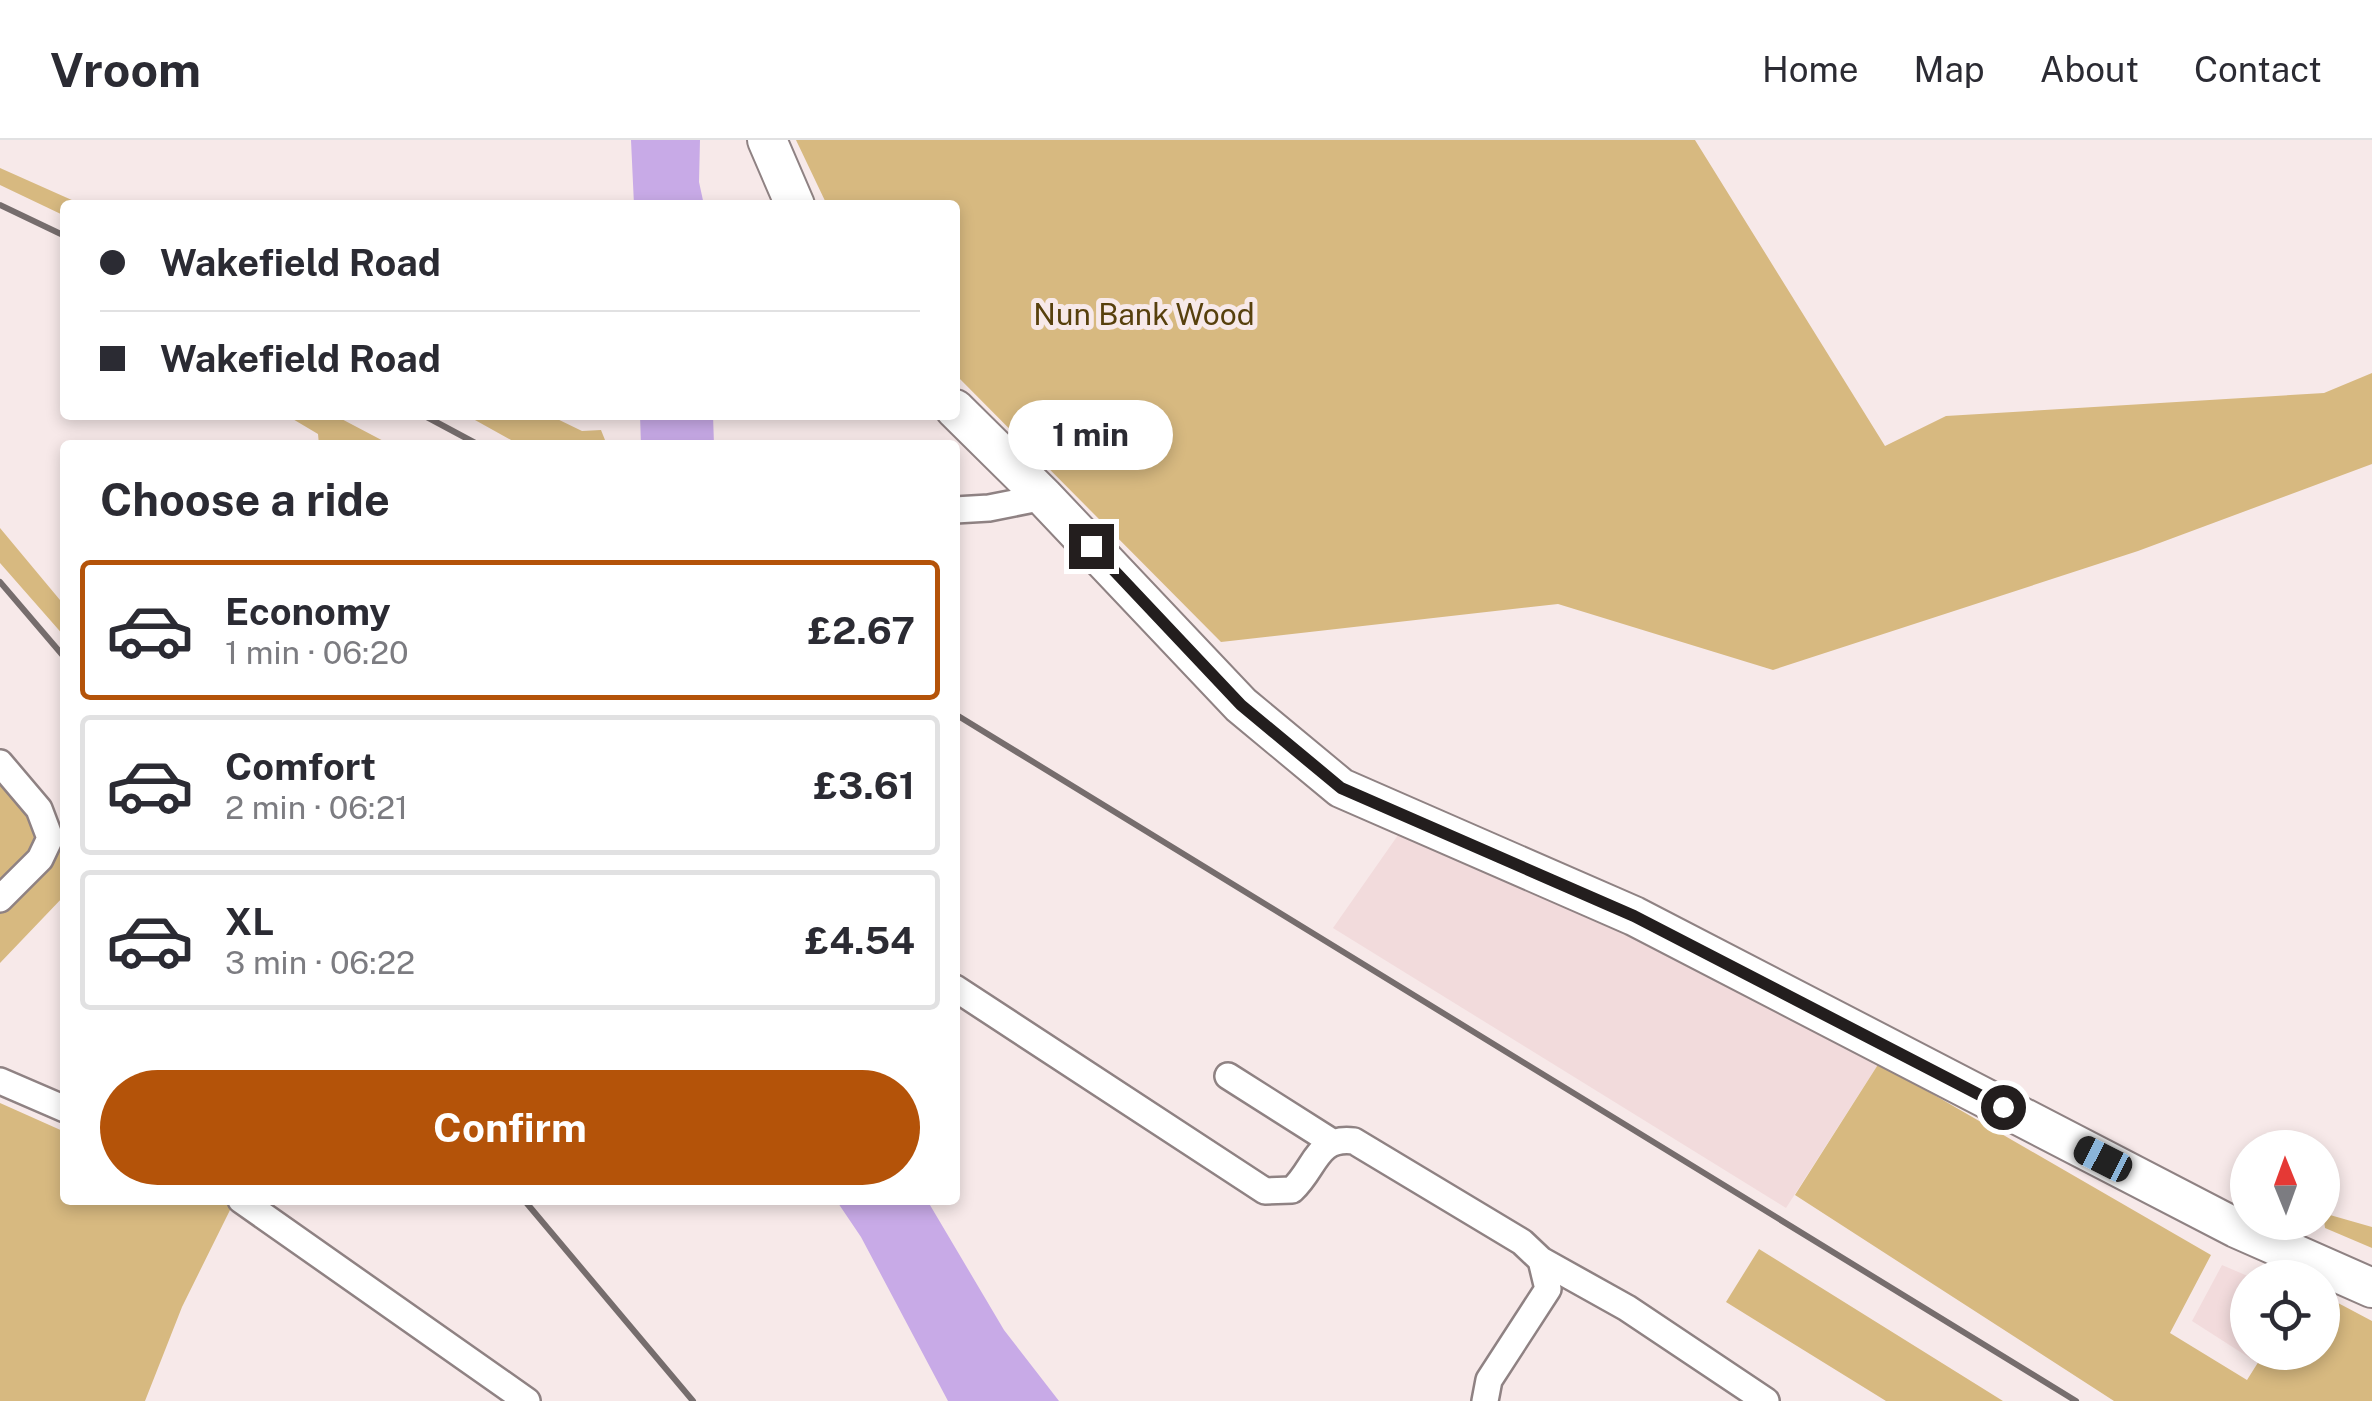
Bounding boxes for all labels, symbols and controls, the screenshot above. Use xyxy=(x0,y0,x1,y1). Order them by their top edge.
text: Vroom xyxy=(50,41,201,98)
text: Home xyxy=(1762,49,1859,90)
text: Map xyxy=(1914,49,1985,90)
text: About xyxy=(2040,49,2139,90)
text: Contact xyxy=(2194,49,2322,90)
text: Wakefield Road xyxy=(160,240,441,285)
park label: Nun Bank Wood xyxy=(1033,296,1255,332)
text: Wakefield Road xyxy=(160,336,441,381)
callout: 1 min xyxy=(1008,401,1174,471)
text: 1 min xyxy=(1052,416,1129,453)
text: Choose a ride xyxy=(100,473,390,526)
route end xyxy=(1069,524,1114,569)
icon: car xyxy=(105,585,195,675)
text: Economy xyxy=(225,589,391,634)
text: £2.67 xyxy=(808,608,915,653)
text: 1 min · 06:20 xyxy=(225,634,409,671)
icon: car xyxy=(105,740,195,830)
text: Comfort xyxy=(225,744,376,789)
text: £3.61 xyxy=(814,763,915,808)
text: 2 min · 06:21 xyxy=(225,789,408,826)
icon: car xyxy=(105,895,195,985)
text: XL xyxy=(225,899,274,944)
text: £4.54 xyxy=(805,918,915,963)
text: 3 min · 06:22 xyxy=(225,944,415,981)
button: Confirm xyxy=(100,1070,920,1185)
route start xyxy=(1981,1085,2026,1130)
north arrow xyxy=(2230,1130,2340,1240)
map controls xyxy=(2230,1130,2340,1370)
car xyxy=(2069,1132,2137,1186)
button: locate xyxy=(2230,1260,2340,1370)

